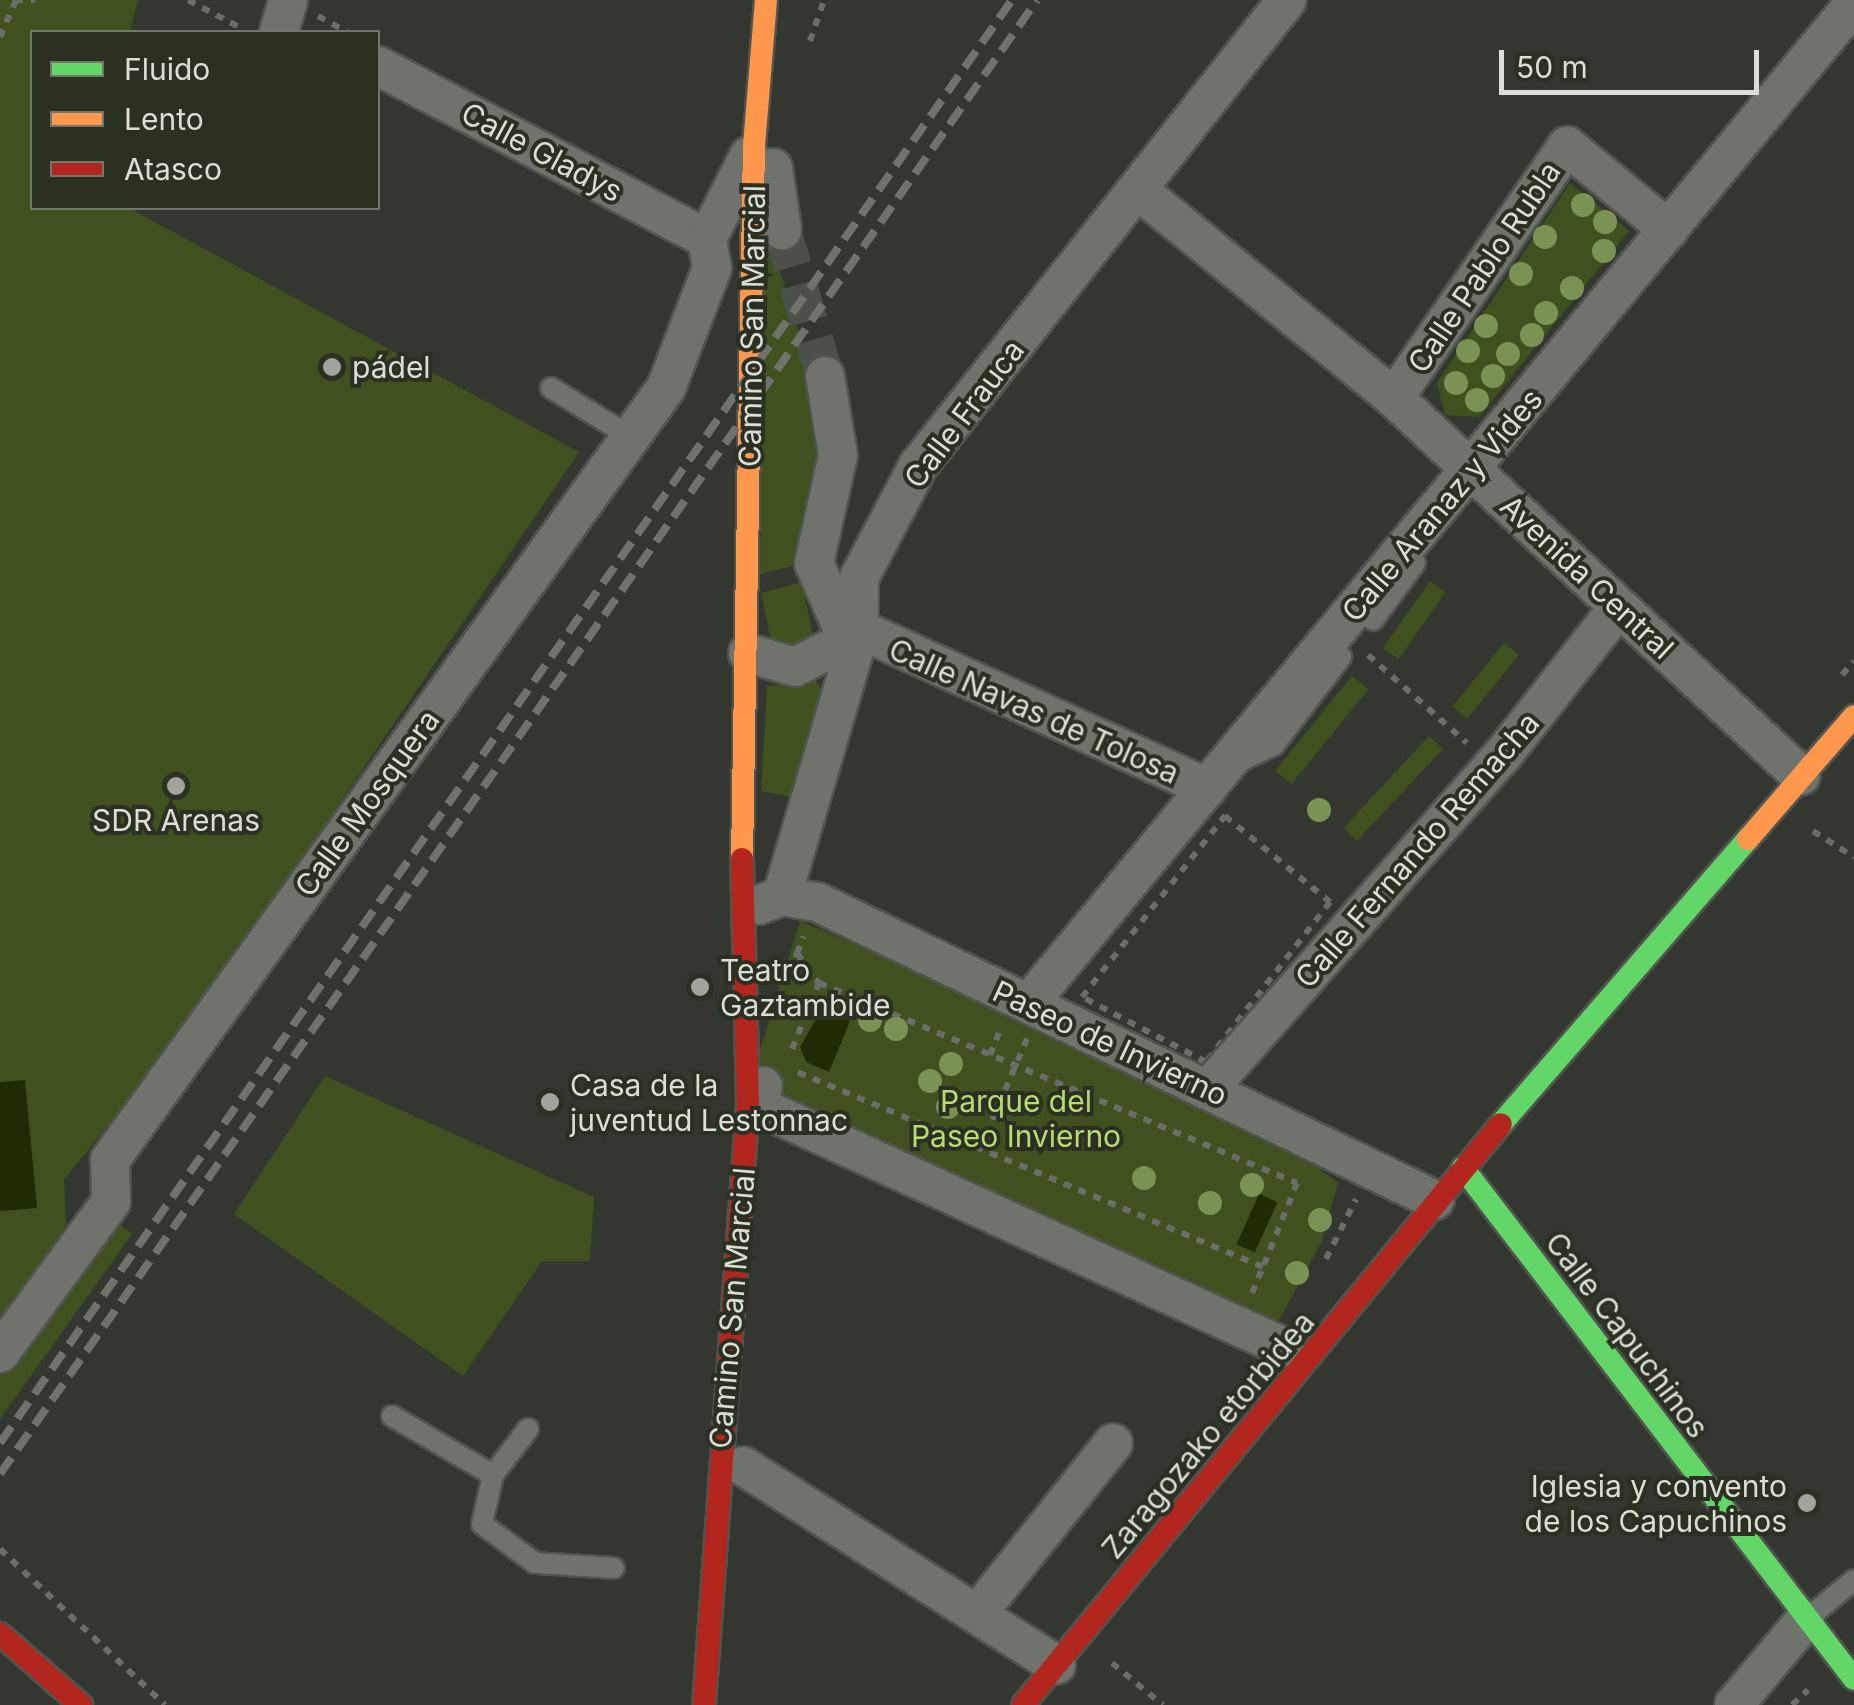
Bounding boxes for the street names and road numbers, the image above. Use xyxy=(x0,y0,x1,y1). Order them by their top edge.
street label: Calle Gladys xyxy=(455,95,629,209)
street label: Calle Pablo Rubla xyxy=(1400,155,1568,379)
street label: Camino San Marcial xyxy=(732,185,772,467)
street label: Calle Frauca xyxy=(897,333,1031,495)
street label: Calle Aranaz y Vides xyxy=(1334,381,1550,629)
street label: Avenida Central xyxy=(1493,488,1681,666)
street label: Calle Navas de Tolosa xyxy=(884,631,1184,791)
street label: Calle Mosquera xyxy=(287,703,447,903)
street label: Calle Fernando Remacha xyxy=(1288,705,1546,995)
street label: Paseo de Invierno xyxy=(987,973,1233,1113)
street label: Camino San Marcial xyxy=(702,1166,762,1450)
street label: Calle Capuchinos xyxy=(1538,1225,1716,1445)
street label: Zaragozako etorbidea xyxy=(1094,1304,1322,1566)

